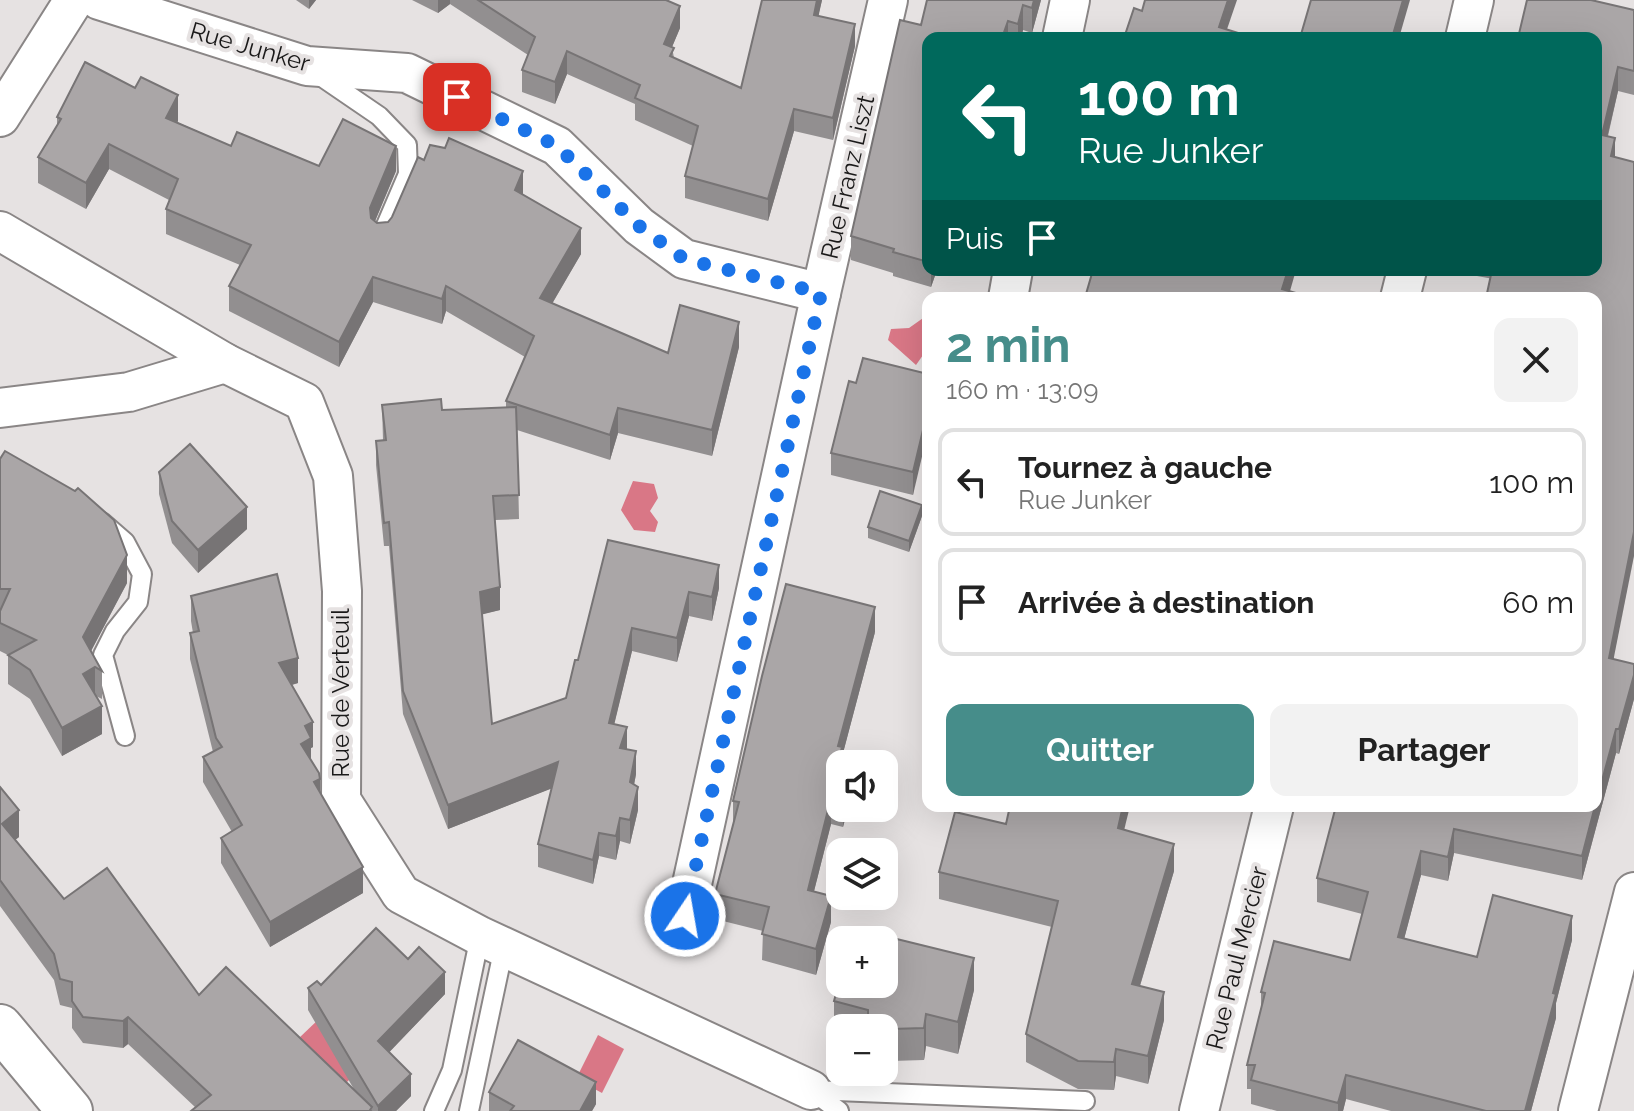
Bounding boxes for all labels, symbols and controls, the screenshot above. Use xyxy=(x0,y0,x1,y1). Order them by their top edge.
street label: Rue Junker xyxy=(187,16,314,78)
text: 100 m xyxy=(1078,62,1240,128)
pin xyxy=(423,63,491,131)
icon: left xyxy=(946,64,1050,168)
icon: arrive xyxy=(435,75,479,119)
street label: Rue Franz Liszt xyxy=(815,92,880,262)
text: Rue Junker xyxy=(1078,129,1263,171)
icon: arrive xyxy=(1020,216,1064,260)
text: Puis xyxy=(946,221,1004,256)
text: 2 min xyxy=(946,317,1071,373)
button: close xyxy=(1494,318,1578,402)
text: 160 m · 13:09 xyxy=(946,375,1098,405)
text: Tournez à gauche xyxy=(1018,450,1272,485)
icon: left xyxy=(950,460,994,504)
text: 100 m xyxy=(1489,465,1574,500)
text: Rue Junker xyxy=(1018,485,1152,515)
icon: arrive xyxy=(950,580,994,624)
text: Arrivée à destination xyxy=(1018,585,1314,620)
text: 60 m xyxy=(1502,585,1574,620)
street label: Rue de Verteuil xyxy=(326,608,355,778)
button: Quitter xyxy=(946,704,1254,796)
button: Partager xyxy=(1270,704,1578,796)
map controls xyxy=(826,750,898,1086)
button: sound xyxy=(826,750,898,822)
button: layers xyxy=(826,838,898,910)
street label: Rue Paul Mercier xyxy=(1200,863,1273,1053)
position arrow xyxy=(643,874,727,958)
button: + xyxy=(826,926,898,998)
button: − xyxy=(826,1014,898,1086)

